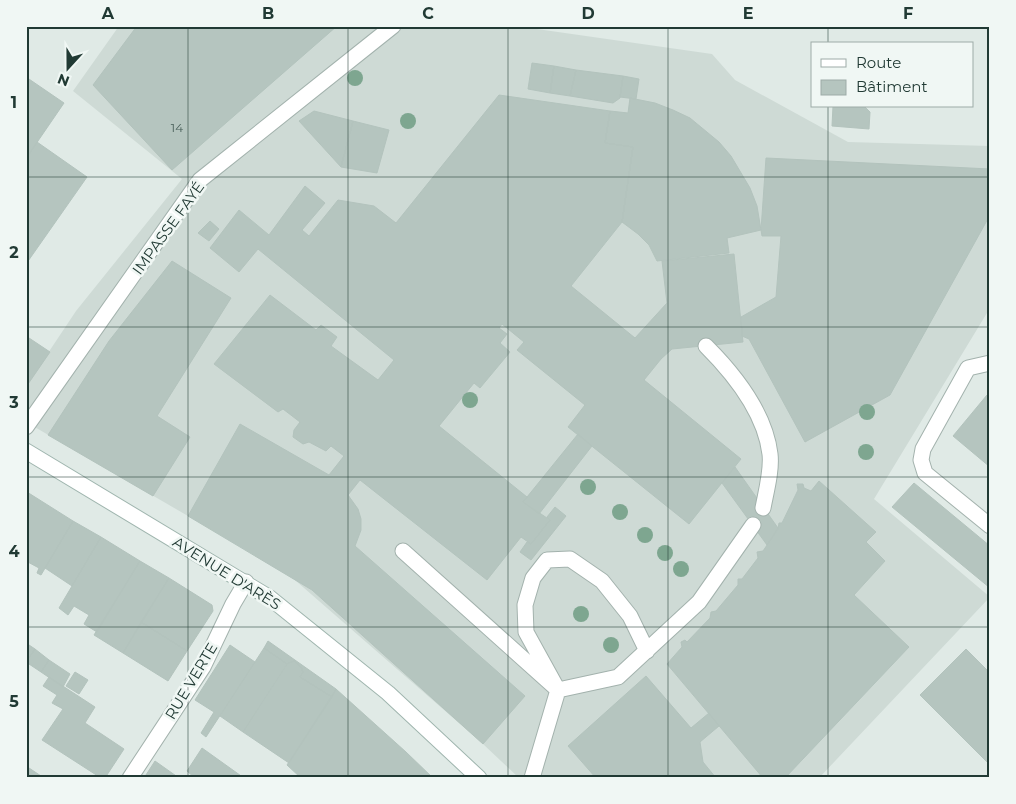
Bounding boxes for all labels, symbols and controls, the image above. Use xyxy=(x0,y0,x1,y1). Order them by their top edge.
text: A xyxy=(101,4,115,23)
text: B xyxy=(262,4,274,23)
text: C xyxy=(422,4,434,23)
text: D xyxy=(581,4,595,23)
text: E xyxy=(743,4,753,23)
text: F xyxy=(903,4,913,23)
north arrow xyxy=(42,42,92,92)
legend xyxy=(811,42,974,108)
text: Route xyxy=(856,53,901,72)
text: N xyxy=(55,70,72,91)
text: Bâtiment xyxy=(856,77,928,96)
text: 1 xyxy=(11,93,17,112)
house number: 14 xyxy=(171,120,183,135)
street label: IMPASSE FAYÉ xyxy=(128,178,208,278)
text: 2 xyxy=(9,243,19,262)
text: 3 xyxy=(8,393,19,412)
street label: AVENUE D'ARÈS xyxy=(169,532,285,614)
text: 4 xyxy=(8,542,20,561)
street label: RUE VERTE xyxy=(161,639,221,723)
text: 5 xyxy=(9,692,19,711)

